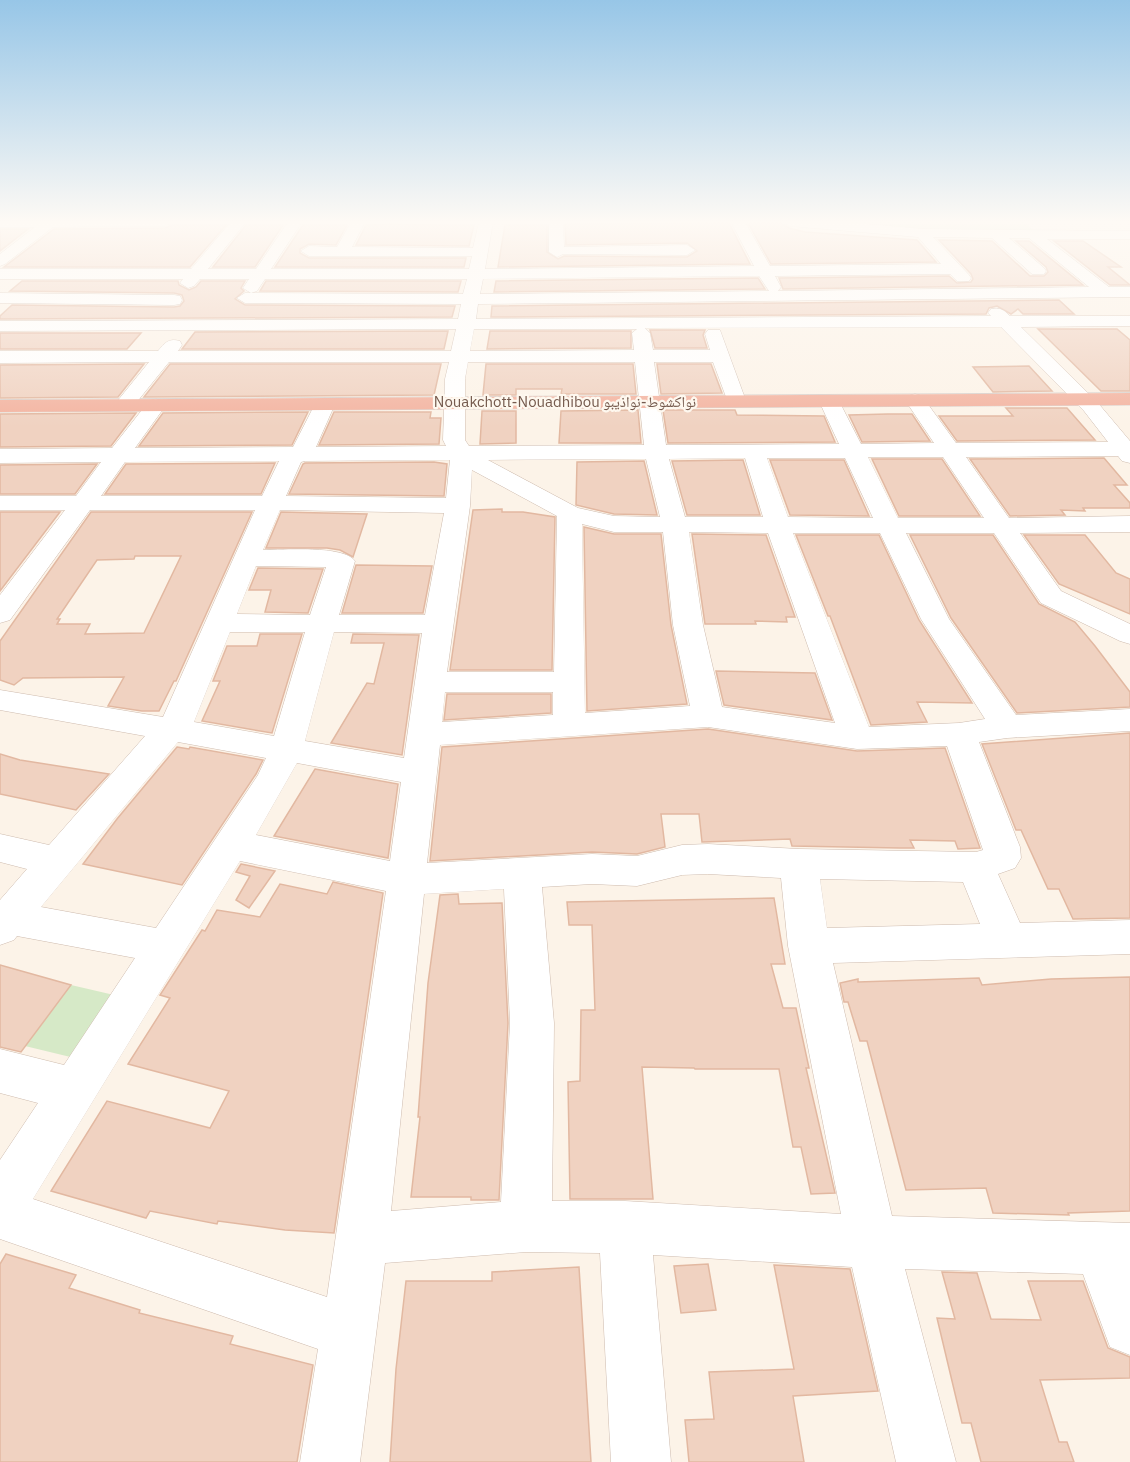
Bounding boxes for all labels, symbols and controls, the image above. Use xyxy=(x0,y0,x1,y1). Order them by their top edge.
street label: Nouakchott-Nouadhibou نواكشوط-نواذيبو xyxy=(434,392,696,411)

